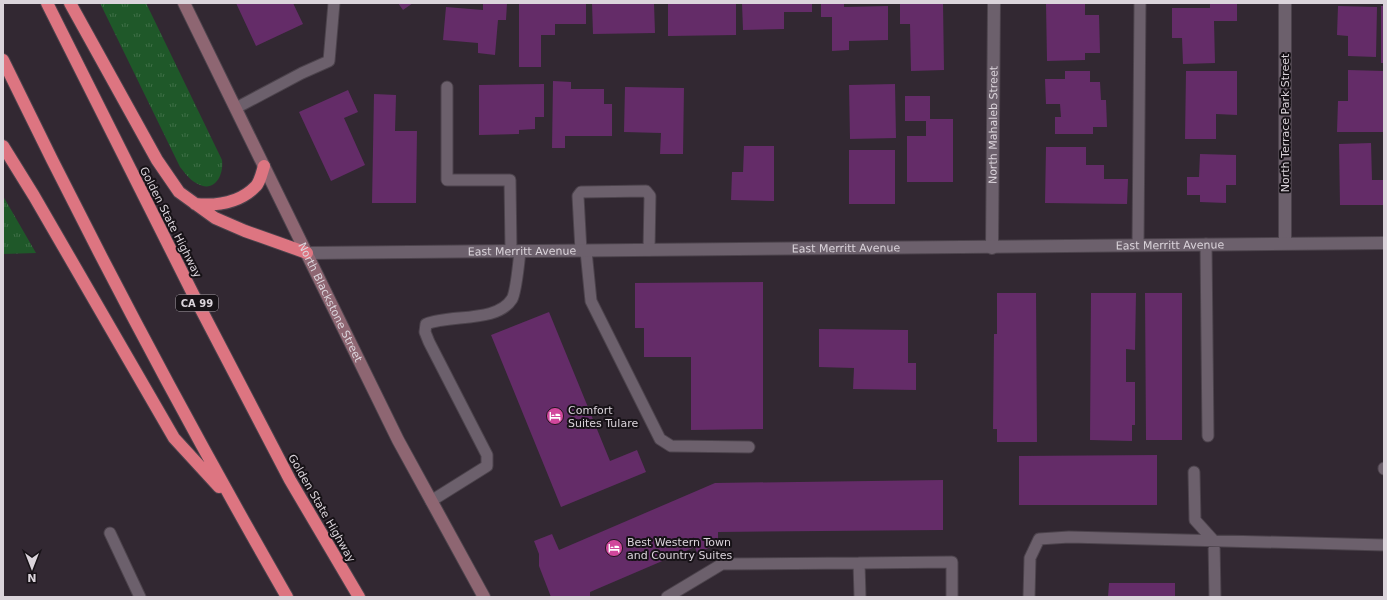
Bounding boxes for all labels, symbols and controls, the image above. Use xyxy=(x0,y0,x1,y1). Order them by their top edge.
street label: North Terrace Park Street xyxy=(1279,53,1292,192)
street label: North Mahaleb Street xyxy=(987,65,1000,184)
street label: Golden State Highway xyxy=(137,165,204,280)
street label: East Merritt Avenue xyxy=(1116,238,1225,252)
street label: North Blackstone Street xyxy=(295,240,365,365)
street label: East Merritt Avenue xyxy=(792,241,901,255)
street label: East Merritt Avenue xyxy=(468,244,577,259)
road number: CA 99 xyxy=(176,295,218,311)
place label: Comfort Suites Tulare xyxy=(568,404,638,430)
hotel icon: Comfort Suites Tulare xyxy=(545,406,565,426)
street label: Golden State Highway xyxy=(285,452,358,565)
place label: Best Western Town and Country Suites xyxy=(627,536,732,562)
hotel icon: Best Western Town and Country Suites xyxy=(604,538,624,558)
north arrow xyxy=(12,548,52,588)
text: N xyxy=(27,571,37,584)

